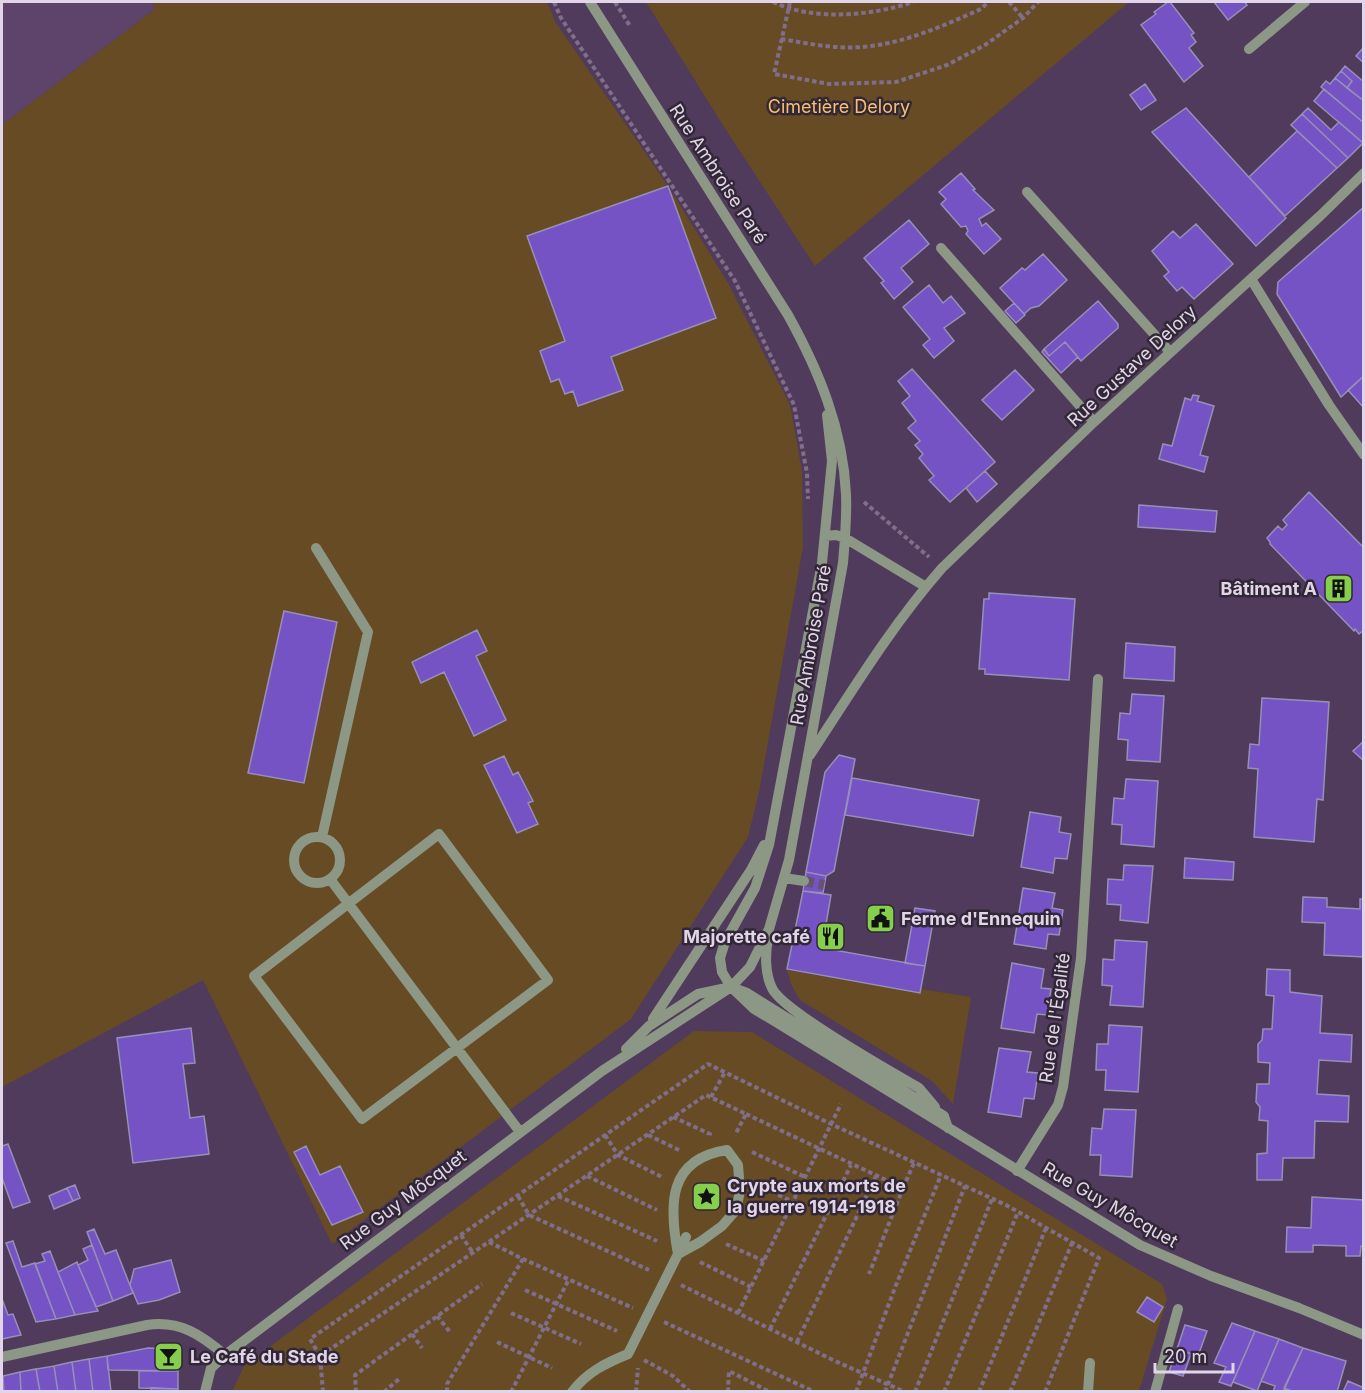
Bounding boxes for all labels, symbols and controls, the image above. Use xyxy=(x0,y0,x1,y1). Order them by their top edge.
park label: Cimetière Delory xyxy=(768,96,910,117)
street label: Rue Ambroise Paré xyxy=(665,100,771,247)
street label: Rue Gustave Delory xyxy=(1063,301,1200,431)
street label: Rue Ambroise Paré xyxy=(786,563,835,727)
building icon: Bâtiment A xyxy=(1322,573,1354,605)
place label: Bâtiment A xyxy=(1221,578,1317,599)
public building icon: Ferme d'Ennequin xyxy=(864,903,896,935)
place label: Ferme d'Ennequin xyxy=(901,908,1061,929)
restaurant icon: Majorette café xyxy=(815,921,847,953)
place label: Majorette café xyxy=(683,926,810,947)
street label: Rue de l'Égalité xyxy=(1034,951,1074,1084)
street label: Rue Guy Môcquet xyxy=(336,1145,470,1254)
street label: Rue Guy Môcquet xyxy=(1039,1157,1182,1252)
place label: Crypte aux morts de la guerre 1914-1918 xyxy=(727,1175,906,1217)
place icon: Crypte aux morts de la guerre 1914-1918 xyxy=(690,1180,722,1212)
scale bar xyxy=(1155,1336,1233,1374)
bar icon: Le Café du Stade xyxy=(153,1341,185,1373)
place label: Le Café du Stade xyxy=(190,1346,339,1367)
text: 20 m xyxy=(1164,1346,1207,1367)

